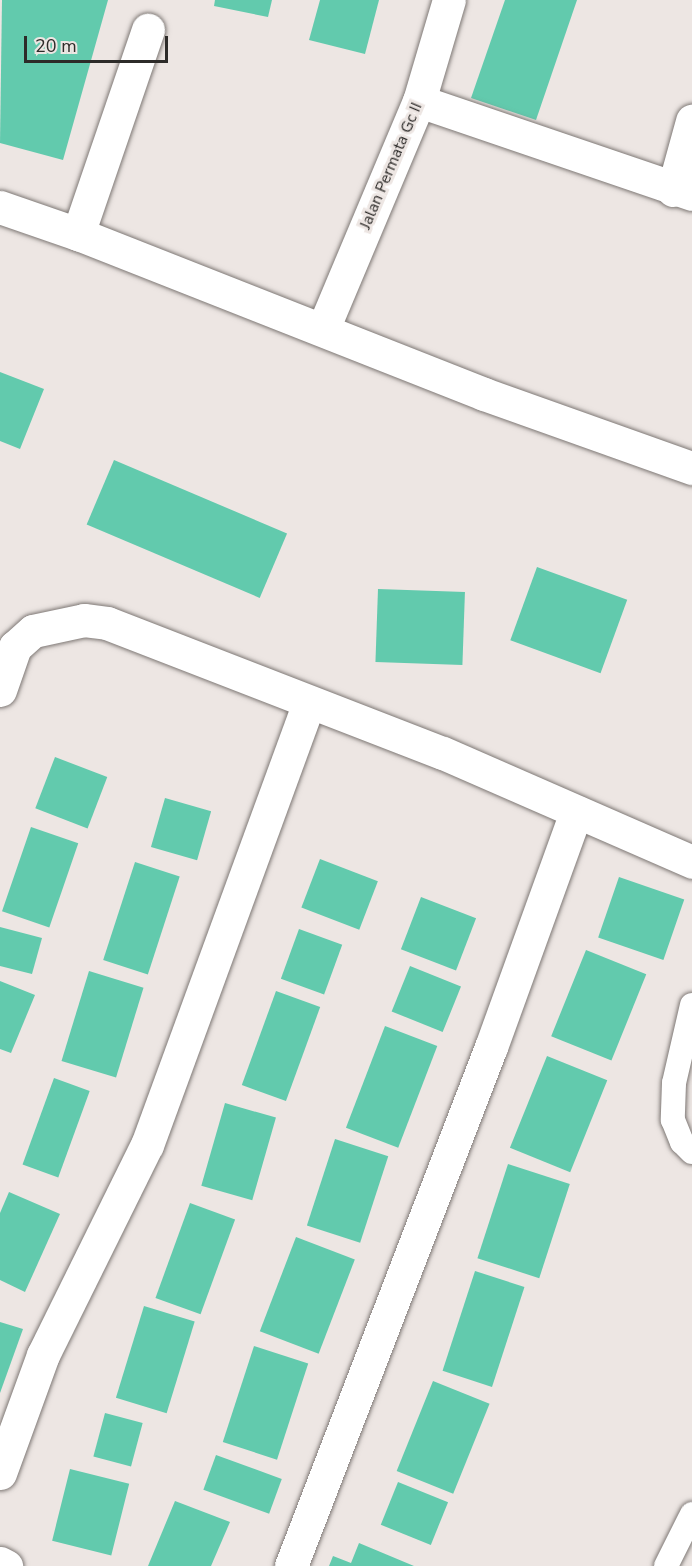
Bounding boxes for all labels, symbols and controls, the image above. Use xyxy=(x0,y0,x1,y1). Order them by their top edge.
scale bar xyxy=(27,24,171,62)
text: 20 m xyxy=(35,34,77,58)
street label: Jalan Permata Gc II xyxy=(356,100,426,232)

